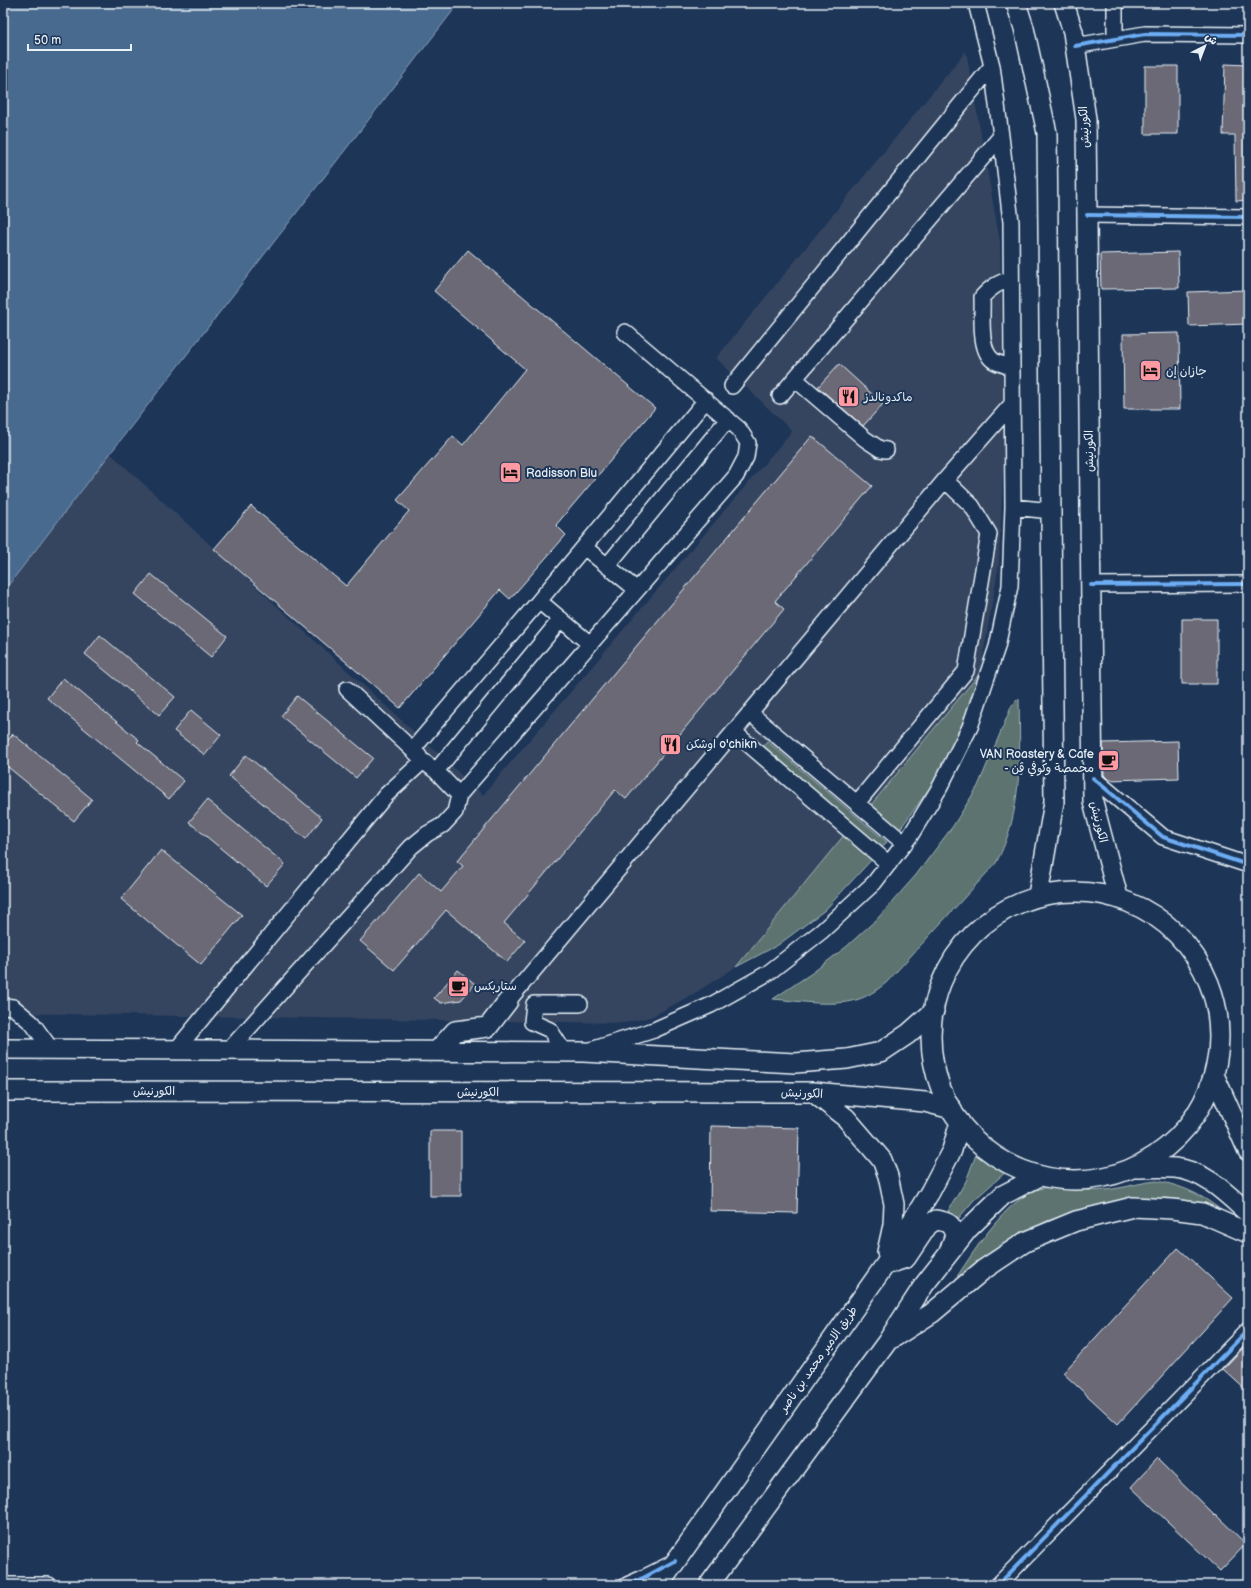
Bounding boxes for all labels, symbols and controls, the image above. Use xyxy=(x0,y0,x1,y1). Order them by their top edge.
scale bar xyxy=(28,26,131,52)
north arrow xyxy=(1185,26,1225,66)
text: ش xyxy=(1203,30,1220,48)
text: 50 m xyxy=(34,33,61,48)
street label: الكورنيش xyxy=(1076,105,1093,148)
hotel icon: جازان إن xyxy=(1138,358,1164,384)
place label: جازان إن xyxy=(1166,364,1207,379)
restaurant icon: ماكدونالدز xyxy=(836,384,862,410)
place label: ماكدونالدز xyxy=(863,390,913,405)
street label: الكورنيش xyxy=(1082,430,1097,472)
hotel icon: Radisson Blu xyxy=(498,460,524,486)
place label: Radisson Blu xyxy=(526,466,597,481)
restaurant icon: اوشكن o'chikn xyxy=(658,731,684,757)
place label: اوشكن o'chikn xyxy=(686,737,757,752)
place label: VAN Roastery & Cafe - محمصة وكوفي ڤِن xyxy=(980,747,1094,777)
cafe icon: VAN Roastery & Cafe - محمصة وكوفي ڤِن xyxy=(1096,748,1122,774)
street label: الكورنيش xyxy=(1086,800,1111,844)
cafe icon: ستاربكس xyxy=(446,973,472,999)
place label: ستاربكس xyxy=(474,979,517,994)
street label: الكورنيش xyxy=(133,1084,175,1099)
street label: الكورنيش xyxy=(457,1085,499,1100)
street label: الكورنيش xyxy=(781,1085,823,1102)
street label: طريق الامير محمد بن ناصر xyxy=(775,1303,861,1416)

